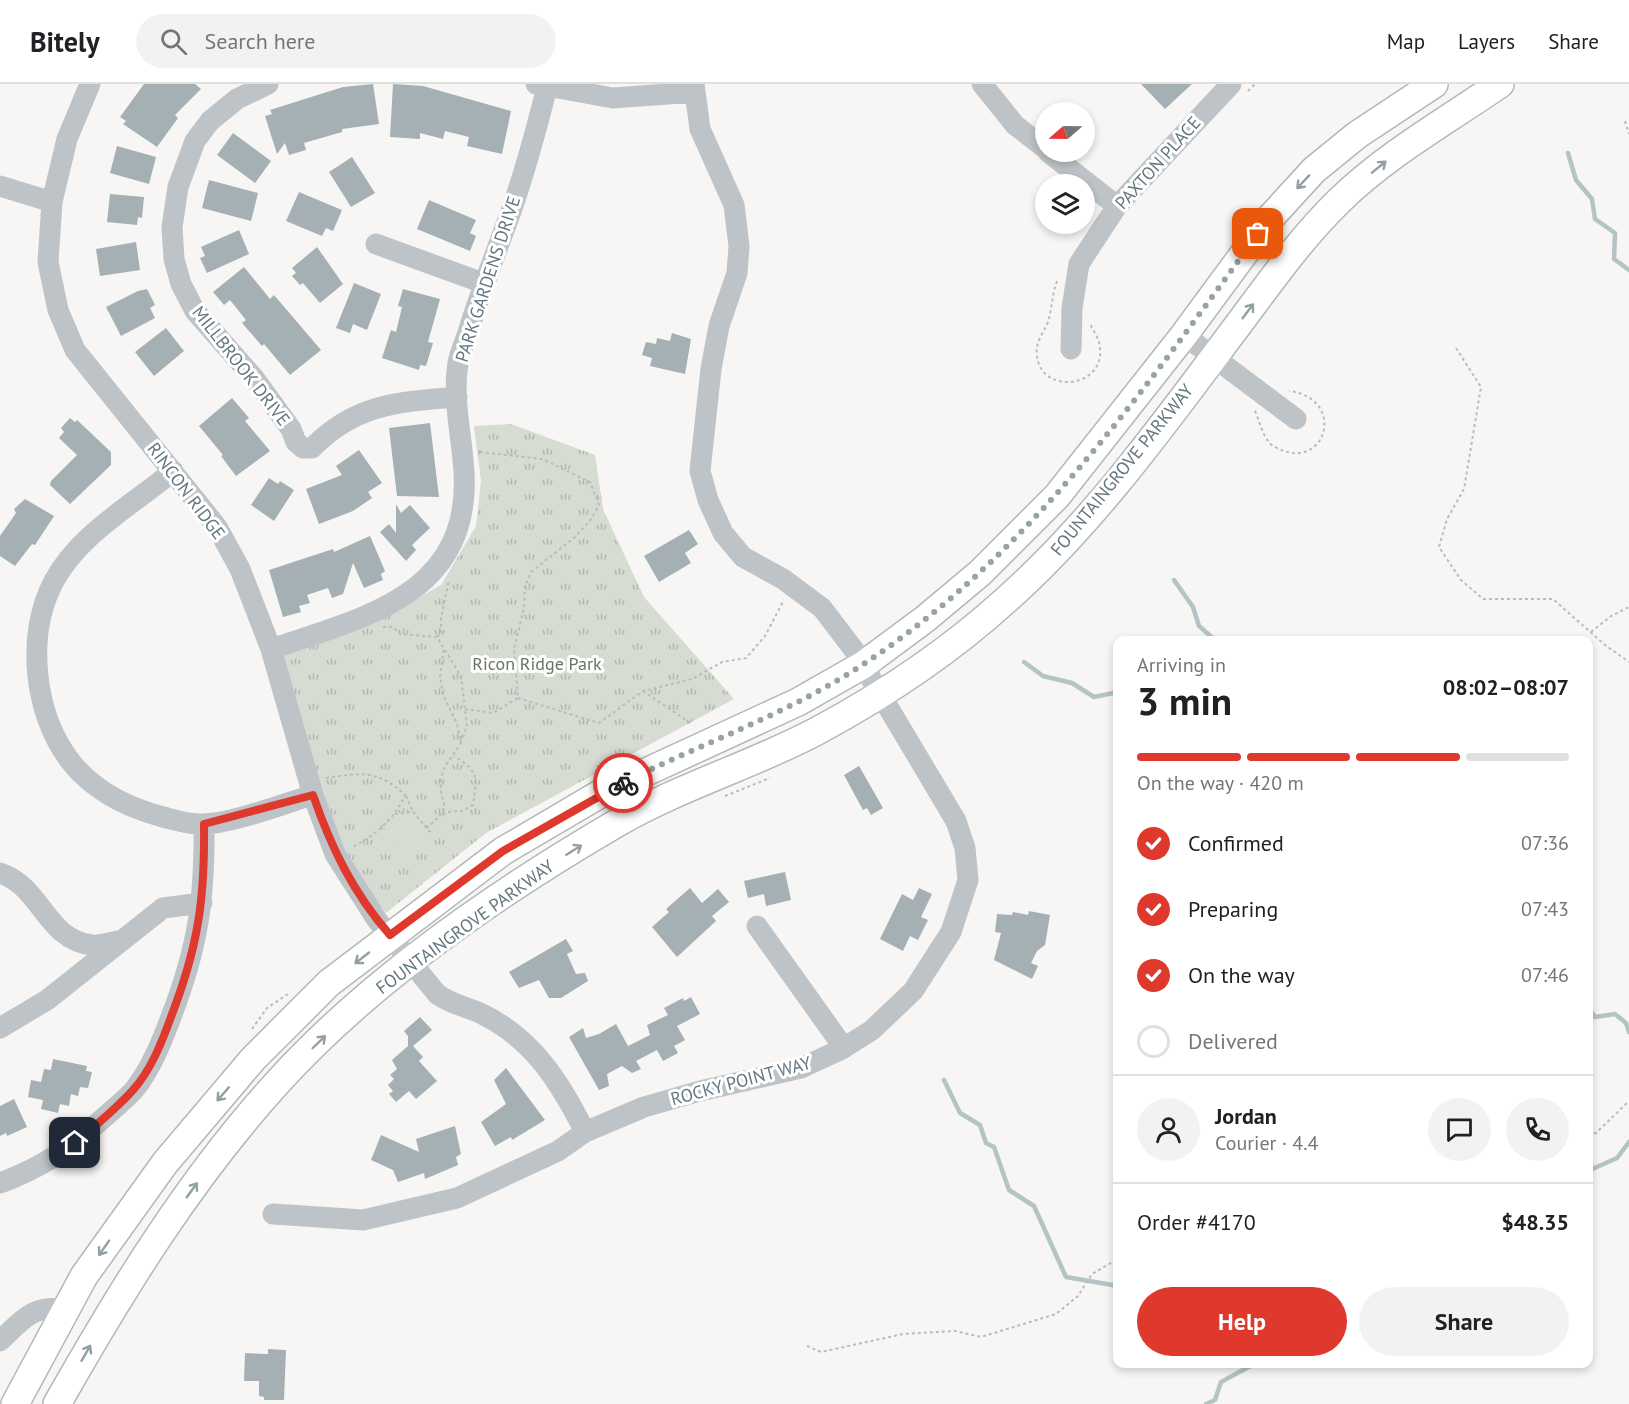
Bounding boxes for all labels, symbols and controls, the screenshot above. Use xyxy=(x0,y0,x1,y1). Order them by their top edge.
search box xyxy=(136,14,556,68)
text: Bitely xyxy=(30,23,100,60)
icon: search xyxy=(157,25,190,58)
text: Search here xyxy=(205,27,316,55)
text: Map xyxy=(1387,28,1425,55)
text: Layers xyxy=(1458,28,1515,55)
text: Share xyxy=(1548,28,1599,55)
north arrow xyxy=(1035,102,1095,162)
map controls xyxy=(1035,102,1095,234)
street label: PAXTON PLACE xyxy=(1110,111,1205,214)
one-way arrow xyxy=(1371,161,1387,174)
button: layers xyxy=(1035,174,1095,234)
one-way arrow xyxy=(1296,174,1311,189)
street label: PARK GARDENS DRIVE xyxy=(450,193,525,365)
pin xyxy=(1232,208,1283,259)
icon: bag xyxy=(1241,217,1274,250)
street label: MILLBROOK DRIVE xyxy=(187,301,295,430)
one-way arrow xyxy=(1242,303,1255,319)
street label: FOUNTAINGROVE PARKWAY xyxy=(1045,379,1198,560)
street label: RINCON RIDGE xyxy=(142,438,230,544)
park label: Ricon Ridge Park xyxy=(472,652,602,675)
text: Arriving in xyxy=(1137,652,1226,678)
text: 08:02–08:07 xyxy=(1443,673,1569,701)
text: 3 min xyxy=(1137,675,1232,726)
courier xyxy=(593,753,653,813)
icon: bike xyxy=(607,767,640,800)
text: On the way · 420 m xyxy=(1137,770,1304,796)
icon: check xyxy=(1137,827,1170,860)
text: Confirmed xyxy=(1188,829,1284,857)
text: 07:36 xyxy=(1521,830,1569,856)
one-way arrow xyxy=(565,843,582,855)
street label: FOUNTAINGROVE PARKWAY xyxy=(371,854,558,999)
icon: check xyxy=(1137,893,1170,926)
text: Preparing xyxy=(1188,895,1278,923)
text: 07:43 xyxy=(1521,896,1569,922)
one-way arrow xyxy=(355,951,371,964)
icon: check xyxy=(1137,959,1170,992)
text: On the way xyxy=(1188,961,1295,989)
text: 07:46 xyxy=(1521,962,1569,988)
text: Delivered xyxy=(1188,1027,1278,1055)
one-way arrow xyxy=(311,1035,326,1049)
street label: ROCKY POINT WAY xyxy=(668,1051,814,1110)
one-way arrow xyxy=(216,1086,230,1101)
button: person xyxy=(1137,1098,1200,1161)
button: chat xyxy=(1428,1098,1491,1161)
button: phone xyxy=(1506,1098,1569,1161)
text: Jordan xyxy=(1215,1102,1277,1130)
pin xyxy=(49,1117,100,1168)
icon: home xyxy=(58,1126,91,1159)
text: Courier · 4.4 xyxy=(1215,1130,1318,1156)
one-way arrow xyxy=(186,1182,198,1198)
text: Order #4170 xyxy=(1137,1208,1256,1236)
text: $48.35 xyxy=(1501,1208,1569,1236)
one-way arrow xyxy=(98,1239,110,1255)
button: Help xyxy=(1137,1287,1347,1356)
button: Share xyxy=(1359,1287,1569,1356)
one-way arrow xyxy=(80,1345,92,1362)

